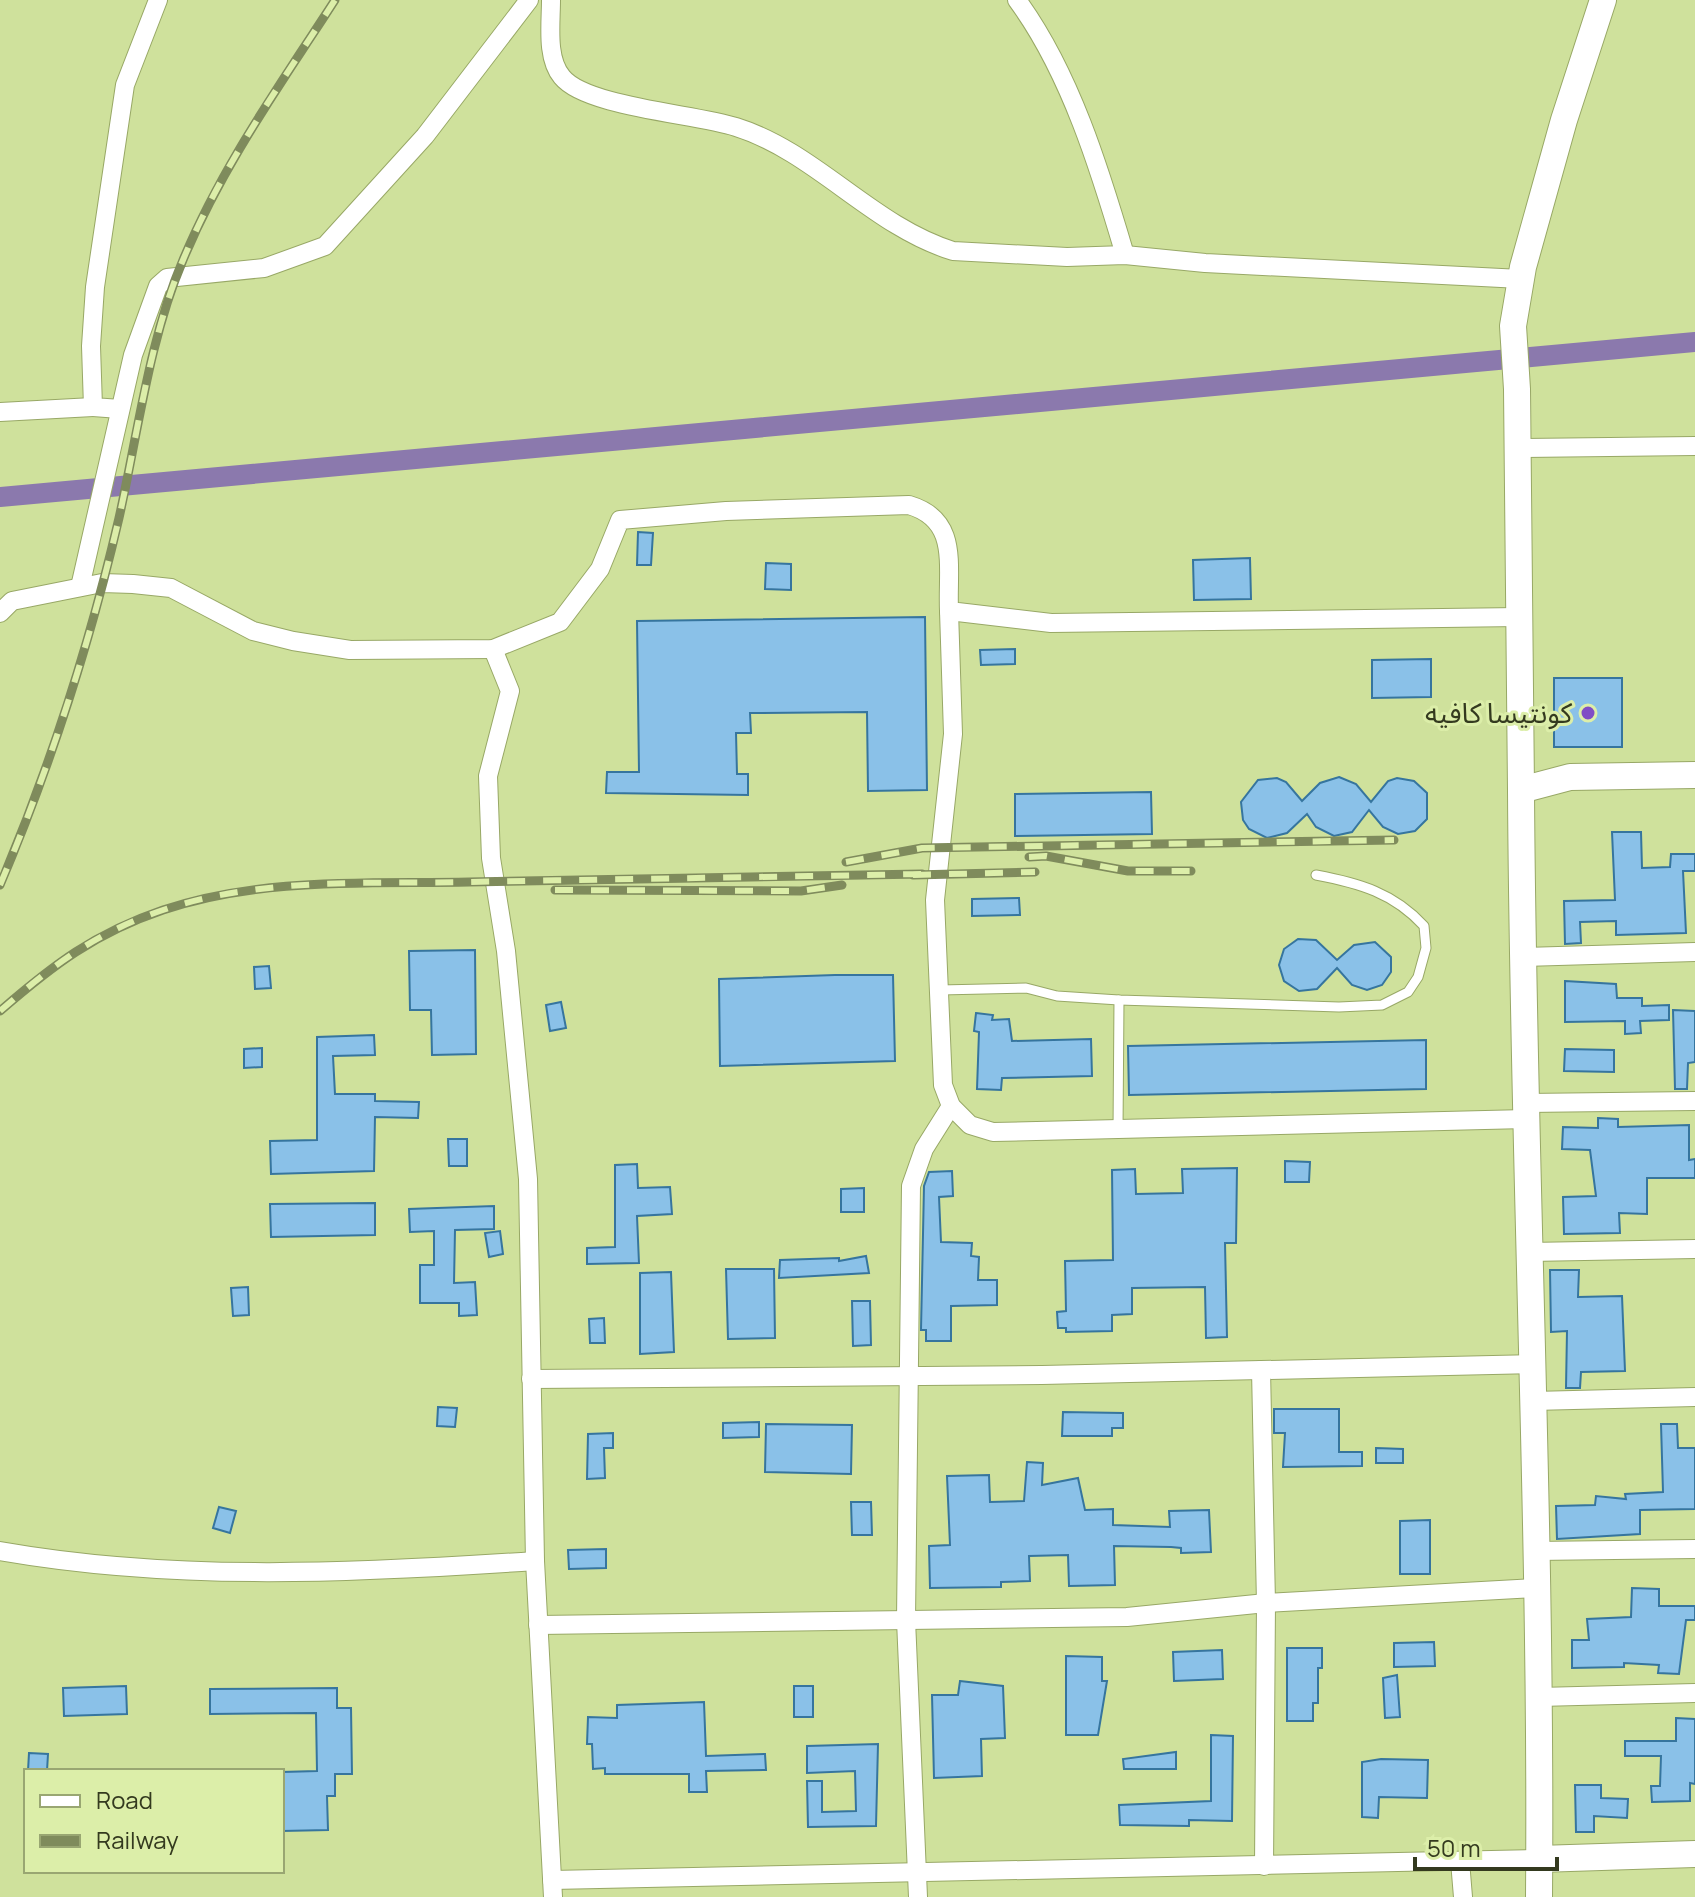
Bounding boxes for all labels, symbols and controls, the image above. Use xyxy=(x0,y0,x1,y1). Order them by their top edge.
place label: كونتيسا كافيه xyxy=(1425,693,1572,731)
marker: كونتيسا كافيه xyxy=(1579,704,1597,722)
legend xyxy=(24,1769,284,1873)
text: Road xyxy=(96,1783,153,1816)
scale bar xyxy=(1415,1821,1557,1871)
text: Railway xyxy=(96,1823,179,1856)
text: 50 m xyxy=(1427,1831,1481,1864)

